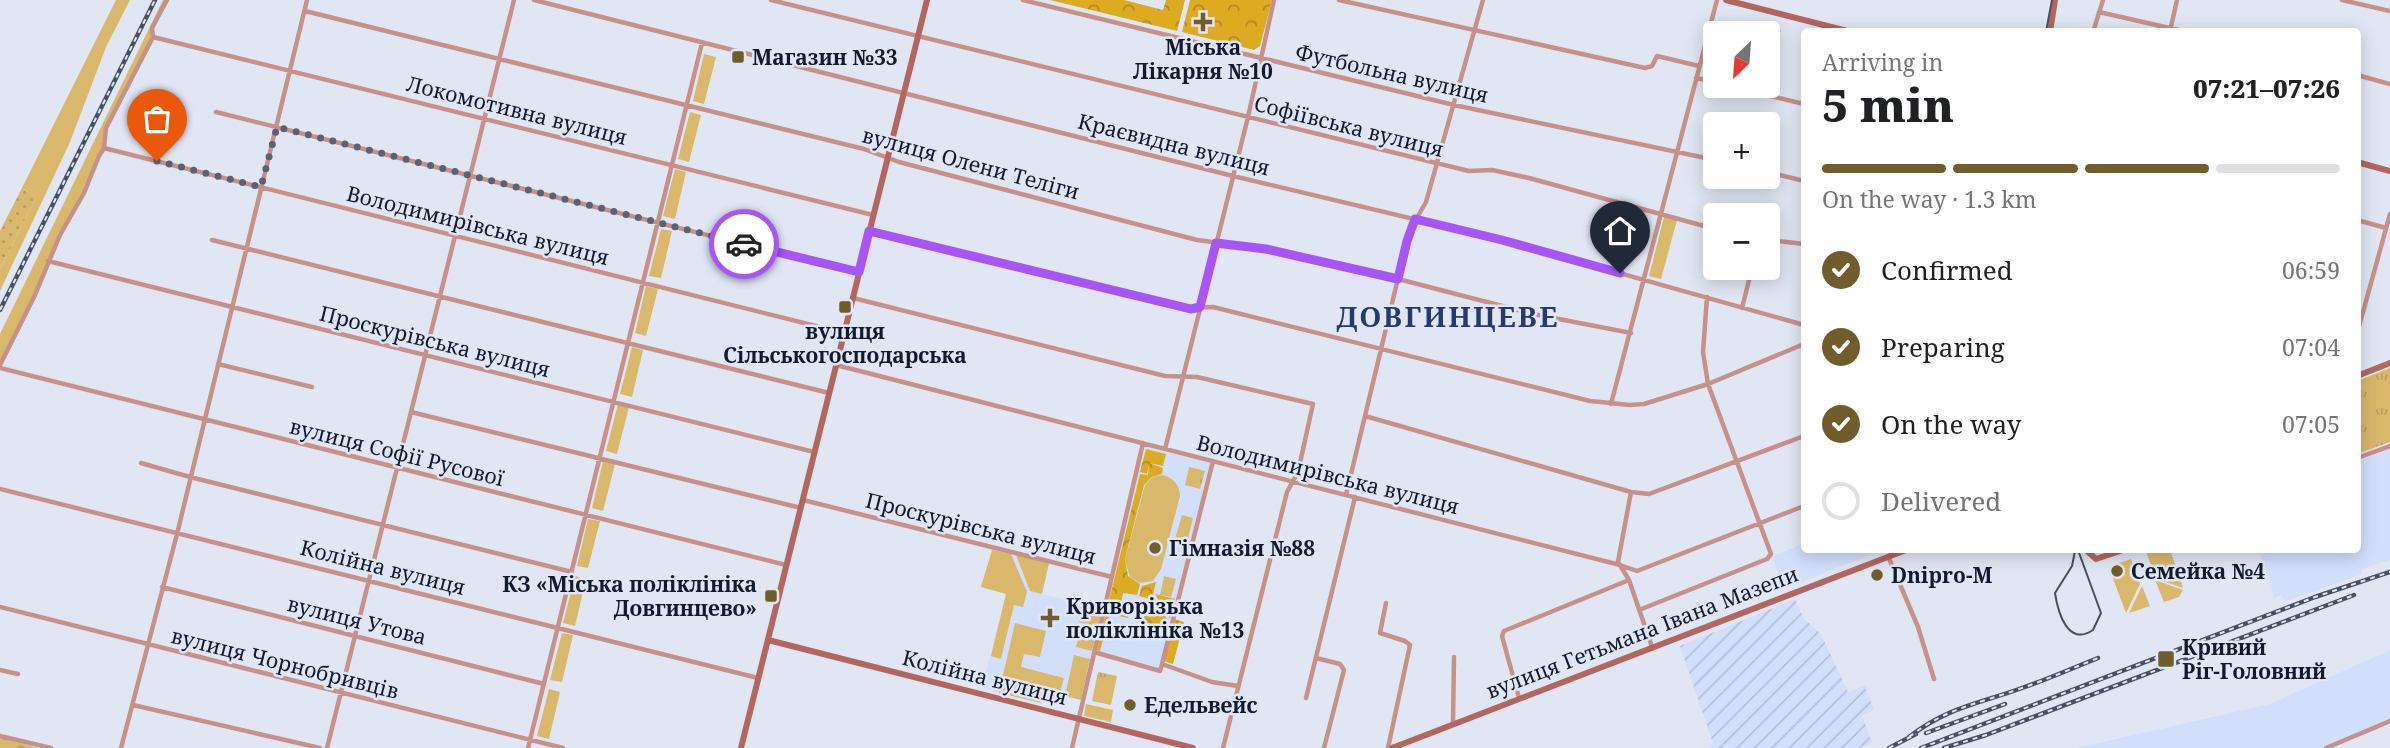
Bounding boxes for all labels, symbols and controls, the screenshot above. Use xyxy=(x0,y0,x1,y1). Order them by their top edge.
marker: Міська Лікарня №10 xyxy=(1193,12,1213,32)
north arrow xyxy=(1703,21,1780,98)
map controls xyxy=(1703,21,1780,280)
place label: Міська Лікарня №10 xyxy=(1133,33,1273,85)
street label: Футбольна вулиця xyxy=(1293,37,1491,109)
place label: Магазин №33 xyxy=(752,43,898,71)
text: Arriving in xyxy=(1822,46,1943,78)
marker: Магазин №33 xyxy=(730,49,746,65)
street label: Локомотивна вулиця xyxy=(404,69,630,151)
text: 07:21–07:26 xyxy=(2193,70,2340,106)
text: 5 min xyxy=(1822,73,1954,135)
pin xyxy=(127,89,187,161)
street label: Софіївська вулиця xyxy=(1251,89,1447,163)
icon: bag xyxy=(138,100,176,138)
street label: Краєвидна вулиця xyxy=(1075,107,1273,181)
button: + xyxy=(1703,112,1780,189)
street label: вулиця Олени Теліги xyxy=(859,121,1083,205)
street label: Володимирівська вулиця xyxy=(344,179,612,271)
text: On the way · 1.3 km xyxy=(1822,183,2037,215)
pin xyxy=(1590,201,1650,273)
button: − xyxy=(1703,203,1780,280)
courier xyxy=(709,209,779,279)
icon: home xyxy=(1601,212,1639,250)
icon: car xyxy=(725,225,763,263)
icon: check xyxy=(1822,251,1860,289)
text: Confirmed xyxy=(1881,252,2013,288)
text: 06:59 xyxy=(2282,254,2340,286)
district label: ДОВГИНЦЕВЕ xyxy=(1336,297,1560,335)
street label: Проскурівська вулиця xyxy=(317,299,553,383)
marker: вулиця Сільськогосподарська xyxy=(837,299,853,315)
place label: вулиця Сільськогосподарська xyxy=(723,317,967,369)
icon: check xyxy=(1822,328,1860,366)
text: Preparing xyxy=(1881,329,2005,365)
text: 07:04 xyxy=(2282,331,2340,363)
icon: check xyxy=(1822,405,1860,443)
text: On the way xyxy=(1881,406,2021,442)
text: 07:05 xyxy=(2282,408,2340,440)
street label: вулиця Софії Русової xyxy=(287,412,507,492)
street label: Володимирівська вулиця xyxy=(1194,428,1462,520)
text: Delivered xyxy=(1881,483,2001,519)
street label: Проскурівська вулиця xyxy=(863,486,1099,570)
street label: Колійна вулиця xyxy=(298,533,468,601)
place label: Гімназія №88 xyxy=(1169,534,1315,562)
marker: Гімназія №88 xyxy=(1147,540,1163,556)
place label: Семейка №4 xyxy=(2131,557,2265,585)
street label: вулиця Гетьмана Івана Мазепи xyxy=(1482,559,1802,705)
place label: Dnipro-M xyxy=(1891,561,1992,589)
marker: Семейка №4 xyxy=(2109,563,2125,579)
marker: Dnipro-M xyxy=(1869,567,1885,583)
place label: КЗ «Міська поліклініка Довгинцево» xyxy=(502,570,757,622)
marker: КЗ «Міська поліклініка Довгинцево» xyxy=(763,588,779,604)
street label: вулиця Утова xyxy=(285,589,429,651)
place label: Криворізька поліклініка №13 xyxy=(1066,592,1244,644)
marker: Криворізька поліклініка №13 xyxy=(1040,608,1060,628)
street label: вулиця Чорнобривців xyxy=(168,621,402,705)
place label: Кривий Ріг-Головний xyxy=(2182,633,2326,685)
street label: Колійна вулиця xyxy=(900,643,1070,711)
marker: Кривий Ріг-Головний xyxy=(2156,649,2176,669)
place label: Едельвейс xyxy=(1144,691,1258,719)
marker: Едельвейс xyxy=(1122,697,1138,713)

